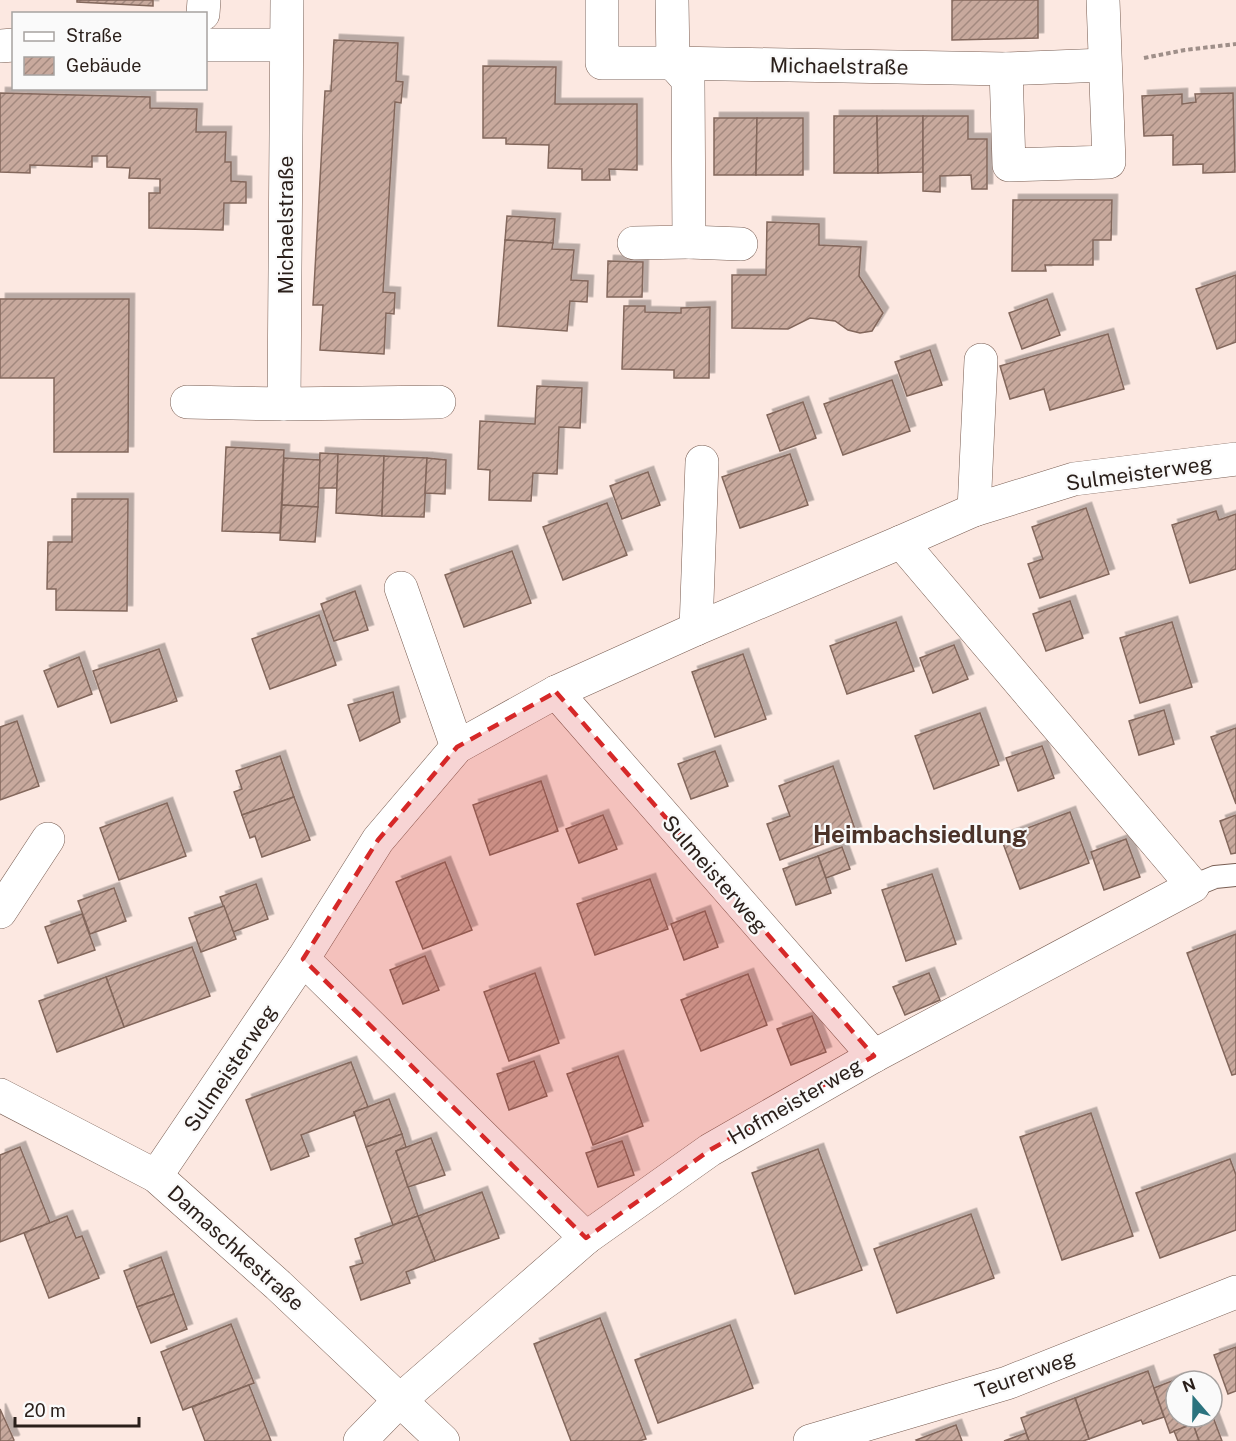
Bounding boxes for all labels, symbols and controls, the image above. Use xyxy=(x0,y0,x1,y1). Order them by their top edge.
legend xyxy=(12,12,207,90)
text: Straße xyxy=(66,25,122,46)
street label: Michaelstraße xyxy=(769,52,909,80)
text: Gebäude xyxy=(66,55,141,76)
street label: Michaelstraße xyxy=(273,156,298,294)
street label: Sulmeisterweg xyxy=(1064,450,1214,496)
street label: Sulmeisterweg xyxy=(657,810,773,938)
district label: Heimbachsiedlung xyxy=(813,820,1027,848)
street label: Sulmeisterweg xyxy=(178,1000,282,1136)
street label: Hofmeisterweg xyxy=(723,1052,867,1150)
street label: Damaschkestraße xyxy=(163,1180,309,1316)
street label: Teurerweg xyxy=(972,1344,1078,1404)
north arrow xyxy=(1164,1369,1224,1429)
text: N xyxy=(1180,1374,1198,1396)
scale bar xyxy=(15,1390,140,1428)
text: 20 m xyxy=(24,1400,66,1421)

